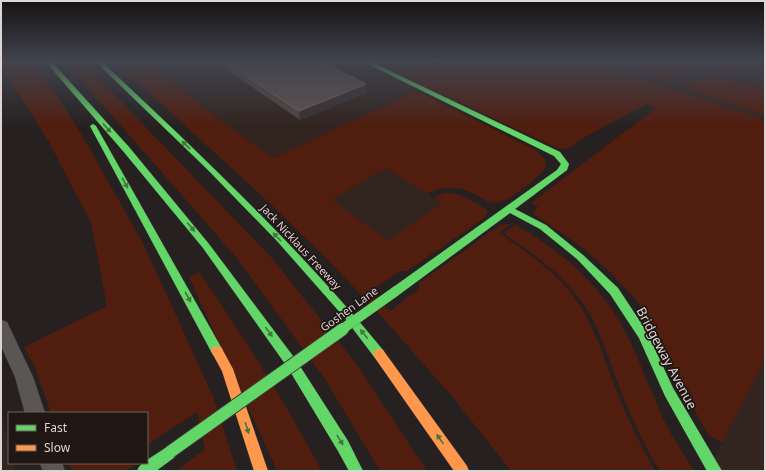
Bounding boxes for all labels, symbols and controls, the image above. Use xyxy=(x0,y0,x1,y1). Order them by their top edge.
one-way arrow xyxy=(102,123,112,133)
one-way arrow xyxy=(181,141,190,150)
one-way arrow xyxy=(122,177,129,189)
street label: Jack Nicklaus Freeway xyxy=(257,200,345,293)
one-way arrow xyxy=(187,222,196,233)
one-way arrow xyxy=(272,232,281,243)
street label: Goshen Lane xyxy=(317,283,380,335)
one-way arrow xyxy=(185,291,191,303)
street label: Bridgeway Avenue xyxy=(632,304,702,412)
one-way arrow xyxy=(264,326,273,337)
one-way arrow xyxy=(359,329,368,339)
legend xyxy=(8,412,148,464)
text: Fast xyxy=(44,419,68,436)
one-way arrow xyxy=(244,422,250,434)
one-way arrow xyxy=(336,434,343,446)
one-way arrow xyxy=(436,434,444,444)
text: Slow xyxy=(44,439,71,456)

